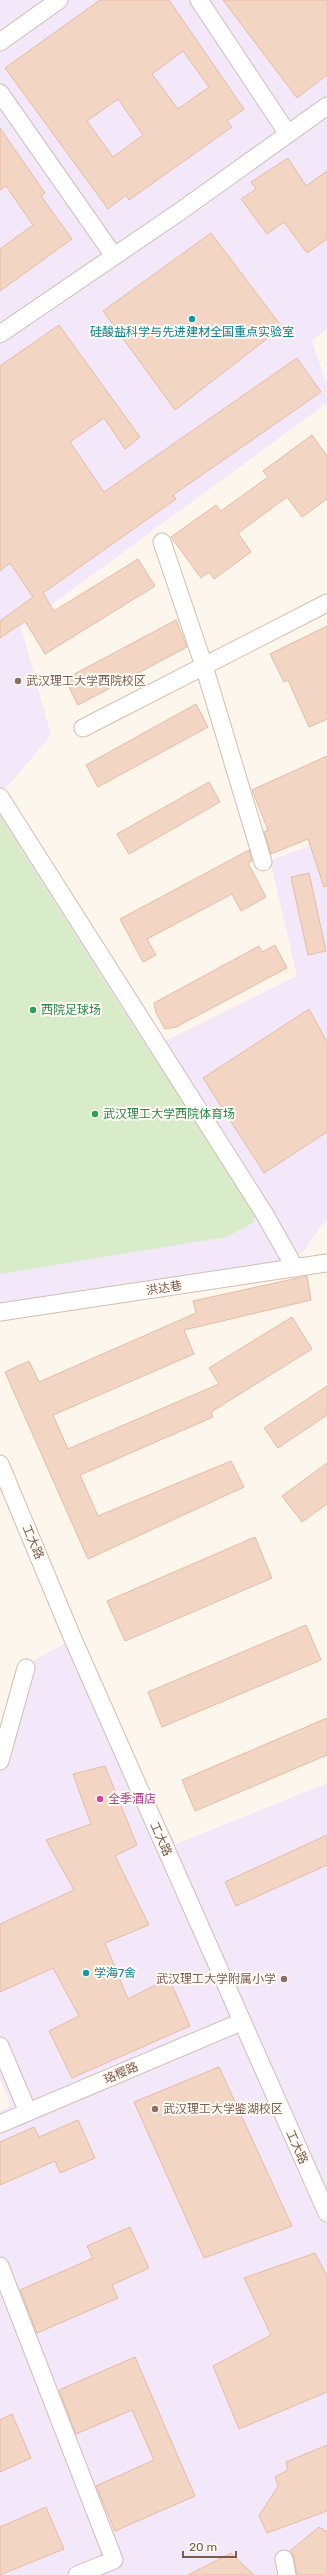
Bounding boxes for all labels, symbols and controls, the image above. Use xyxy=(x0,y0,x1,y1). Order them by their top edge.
marker: 硅酸盐科学与先进建材全国重点实验室 xyxy=(187,314,197,324)
place label: 硅酸盐科学与先进建材全国重点实验室 xyxy=(90,325,294,339)
place label: 武汉理工大学西院校区 xyxy=(26,674,146,688)
marker: 武汉理工大学西院校区 xyxy=(13,676,23,686)
place label: 西院足球场 xyxy=(41,1003,101,1017)
marker: 西院足球场 xyxy=(28,1005,38,1015)
place label: 武汉理工大学西院体育场 xyxy=(103,1107,235,1121)
marker: 武汉理工大学西院体育场 xyxy=(90,1109,100,1119)
street label: 洪达巷 xyxy=(145,1278,183,1298)
street label: 工大路 xyxy=(20,1523,46,1561)
place label: 全季酒店 xyxy=(108,1792,156,1806)
marker: 全季酒店 xyxy=(95,1794,105,1804)
street label: 工大路 xyxy=(147,1820,175,1858)
place label: 学海7舍 xyxy=(94,1966,136,1980)
marker: 学海7舍 xyxy=(81,1968,91,1978)
place label: 武汉理工大学附属小学 xyxy=(156,1972,276,1986)
marker: 武汉理工大学附属小学 xyxy=(279,1974,289,1984)
street label: 珞樱路 xyxy=(102,2060,140,2086)
place label: 武汉理工大学鉴湖校区 xyxy=(163,2102,283,2116)
marker: 武汉理工大学鉴湖校区 xyxy=(150,2104,160,2114)
street label: 工大路 xyxy=(283,2128,311,2166)
scale bar xyxy=(183,2533,236,2559)
text: 20 m xyxy=(189,2540,217,2554)

